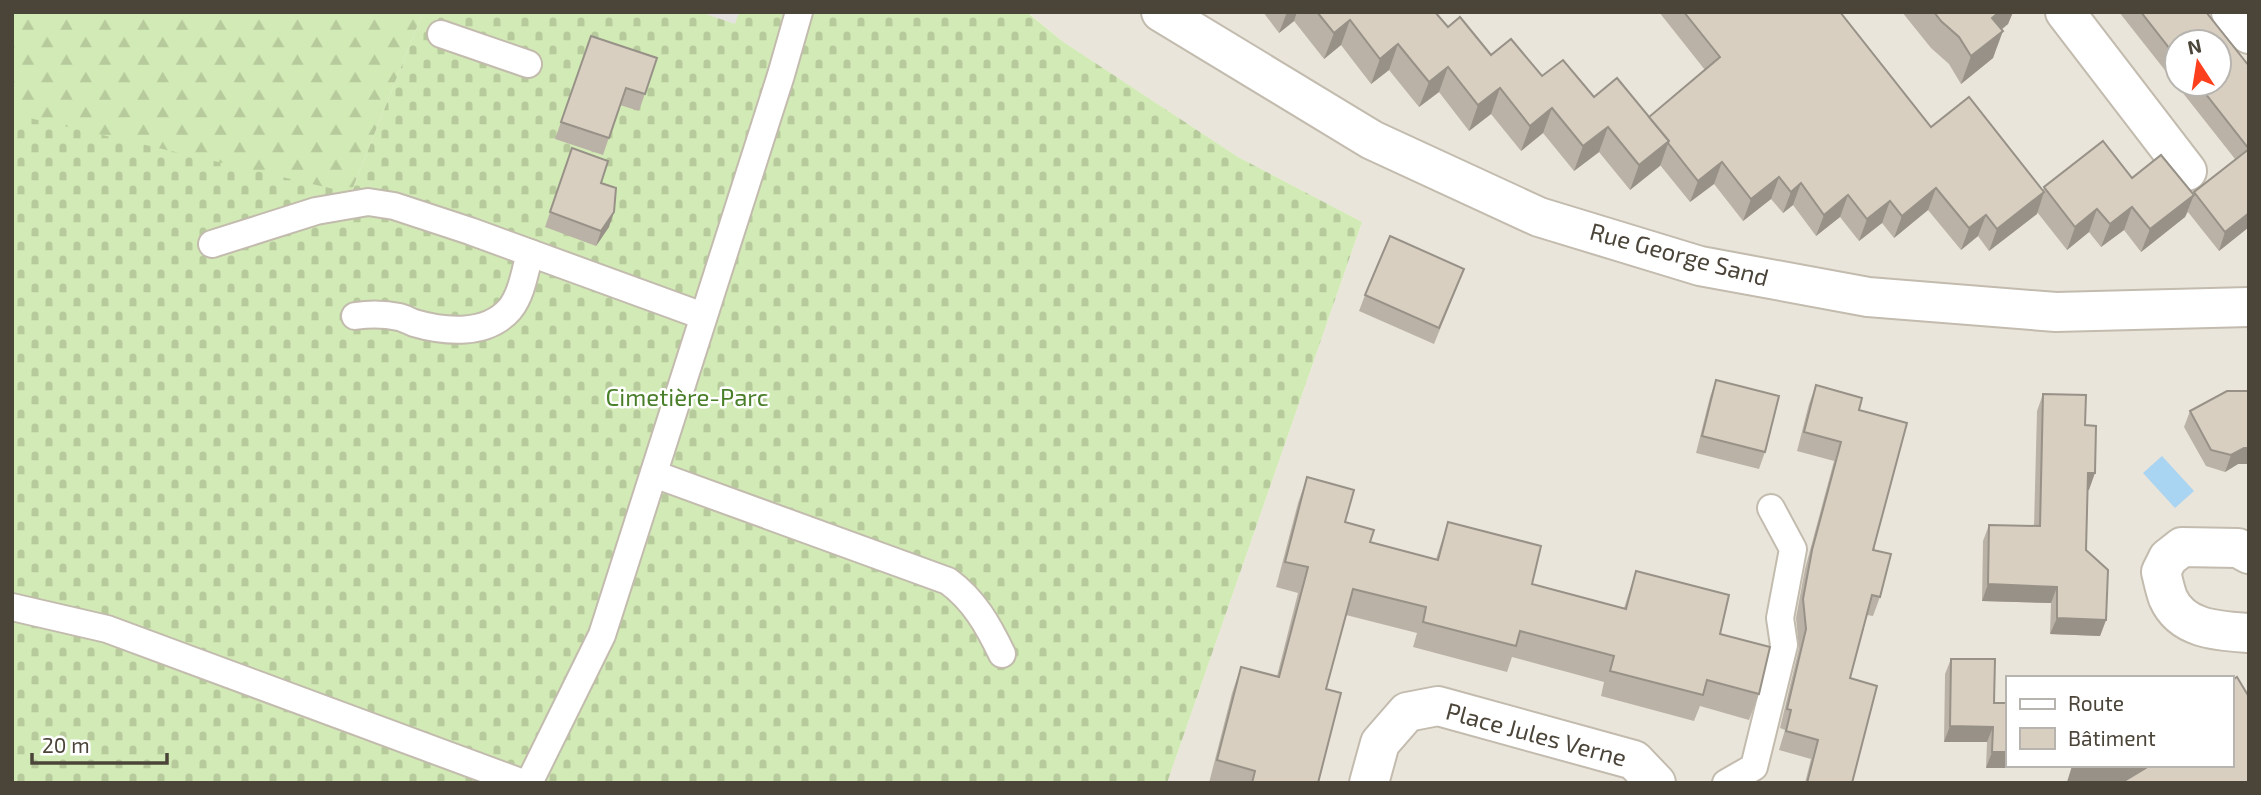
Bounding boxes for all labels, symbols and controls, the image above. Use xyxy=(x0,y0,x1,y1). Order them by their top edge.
north arrow xyxy=(2163,28,2233,98)
text: N xyxy=(2185,33,2203,59)
street label: Rue George Sand xyxy=(1587,216,1772,291)
park label: Cimetière-Parc xyxy=(606,382,768,411)
legend xyxy=(2006,676,2233,767)
text: Route xyxy=(2068,690,2124,715)
street label: Place Jules Verne xyxy=(1443,696,1630,772)
scale bar xyxy=(32,722,166,766)
text: Bâtiment xyxy=(2068,725,2156,750)
text: 20 m xyxy=(42,732,90,757)

